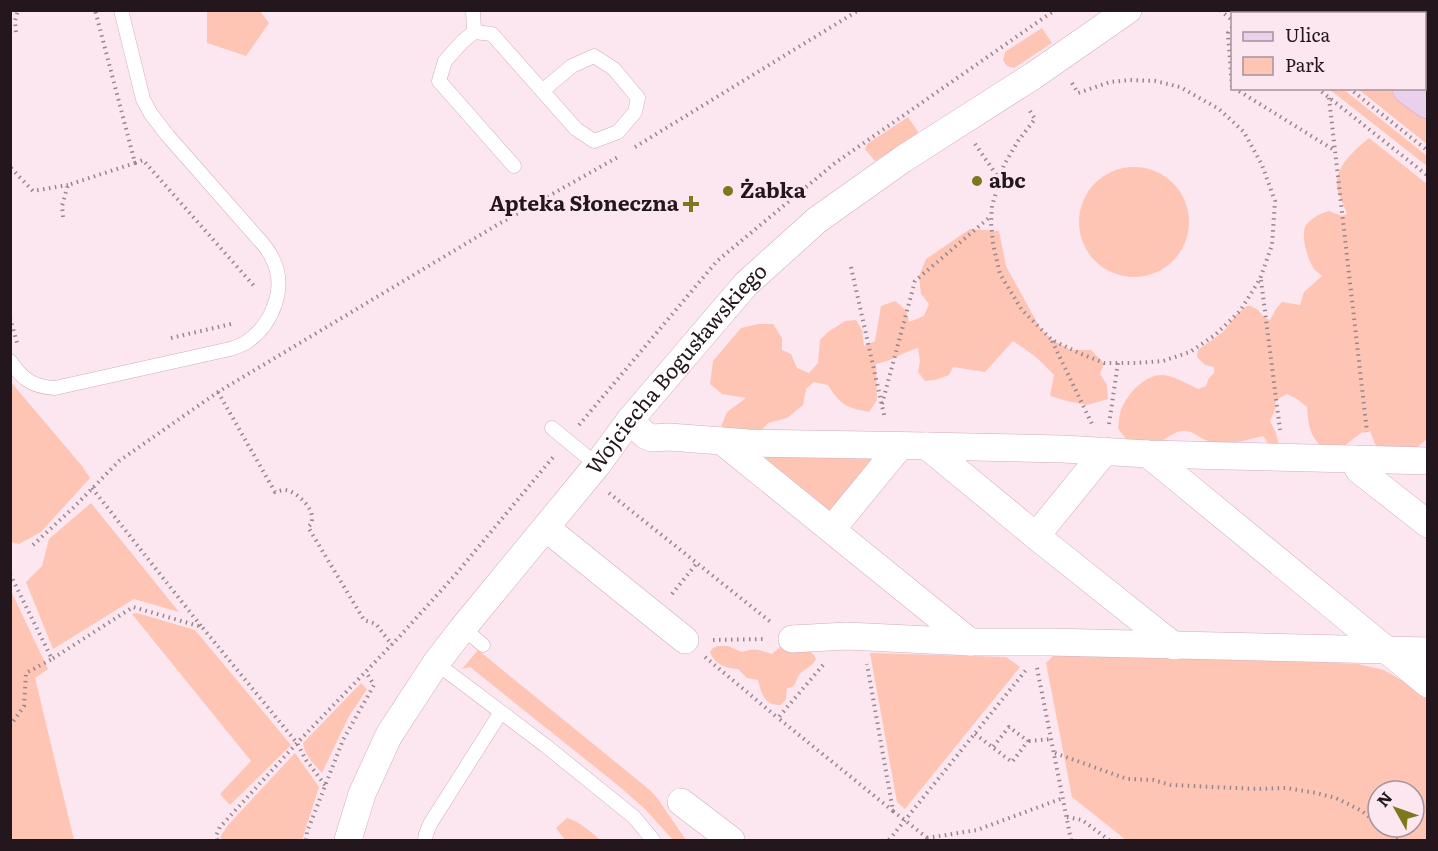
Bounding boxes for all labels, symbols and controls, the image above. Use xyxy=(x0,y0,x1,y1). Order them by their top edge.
legend xyxy=(1231,12,1426,90)
text: Ulica xyxy=(1285,21,1331,48)
text: Park xyxy=(1285,51,1326,78)
place label: abc xyxy=(989,163,1026,194)
place label: Żabka xyxy=(740,173,807,204)
marker: abc xyxy=(970,174,984,188)
marker: Żabka xyxy=(721,184,735,198)
place label: Apteka Słoneczna xyxy=(489,186,680,217)
marker: Apteka Słoneczna xyxy=(684,197,698,211)
street label: Wojciecha Bogusławskiego xyxy=(577,254,773,480)
north arrow xyxy=(1366,779,1426,839)
text: N xyxy=(1370,786,1397,812)

